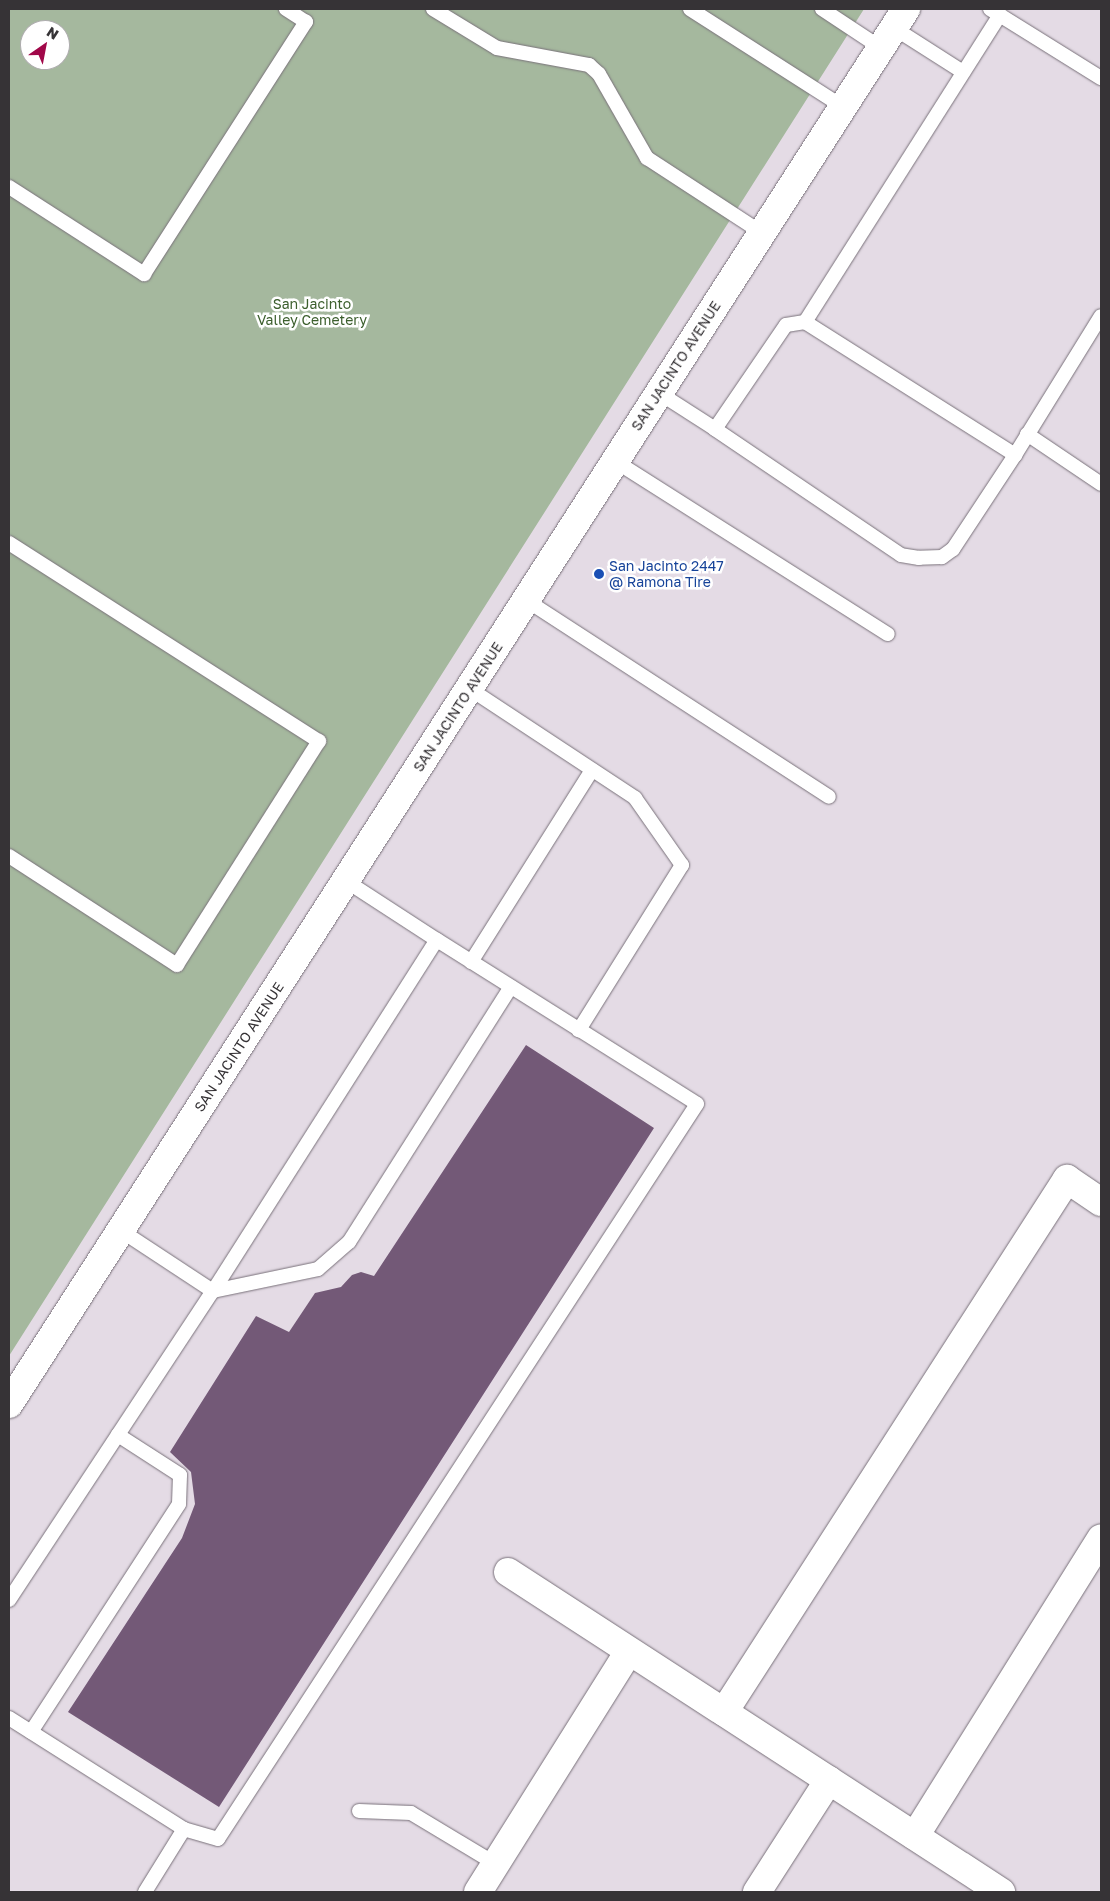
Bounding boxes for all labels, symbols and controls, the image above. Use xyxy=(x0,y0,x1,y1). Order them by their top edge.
north arrow xyxy=(20,20,70,70)
text: N xyxy=(44,23,62,43)
park label: San Jacinto Valley Cemetery xyxy=(257,296,367,328)
street label: SAN JACINTO AVENUE xyxy=(628,298,724,434)
place label: San Jacinto 2447 @ Ramona Tire xyxy=(609,558,724,590)
marker: San Jacinto 2447 @ Ramona Tire xyxy=(593,568,605,580)
street label: SAN JACINTO AVENUE xyxy=(410,639,506,775)
street label: SAN JACINTO AVENUE xyxy=(191,979,287,1115)

